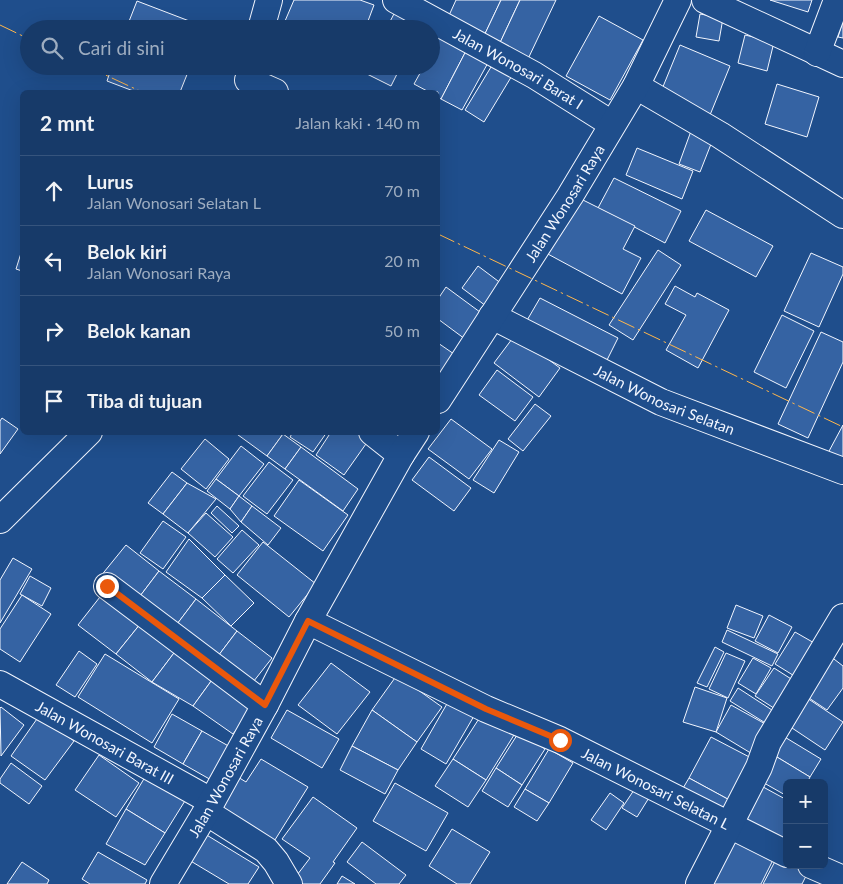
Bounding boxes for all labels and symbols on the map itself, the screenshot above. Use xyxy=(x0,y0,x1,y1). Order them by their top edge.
street label: Jalan Wonosari Barat I xyxy=(450,24,586,113)
street label: Jalan Wonosari Raya xyxy=(521,141,608,265)
street label: Jalan Wonosari Selatan xyxy=(591,361,737,438)
route end xyxy=(96,575,119,598)
street label: Jalan Wonosari Barat III xyxy=(33,697,177,788)
street label: Jalan Wonosari Raya xyxy=(184,713,266,840)
route start xyxy=(549,729,572,752)
street label: Jalan Wonosari Selatan L xyxy=(579,743,733,833)

